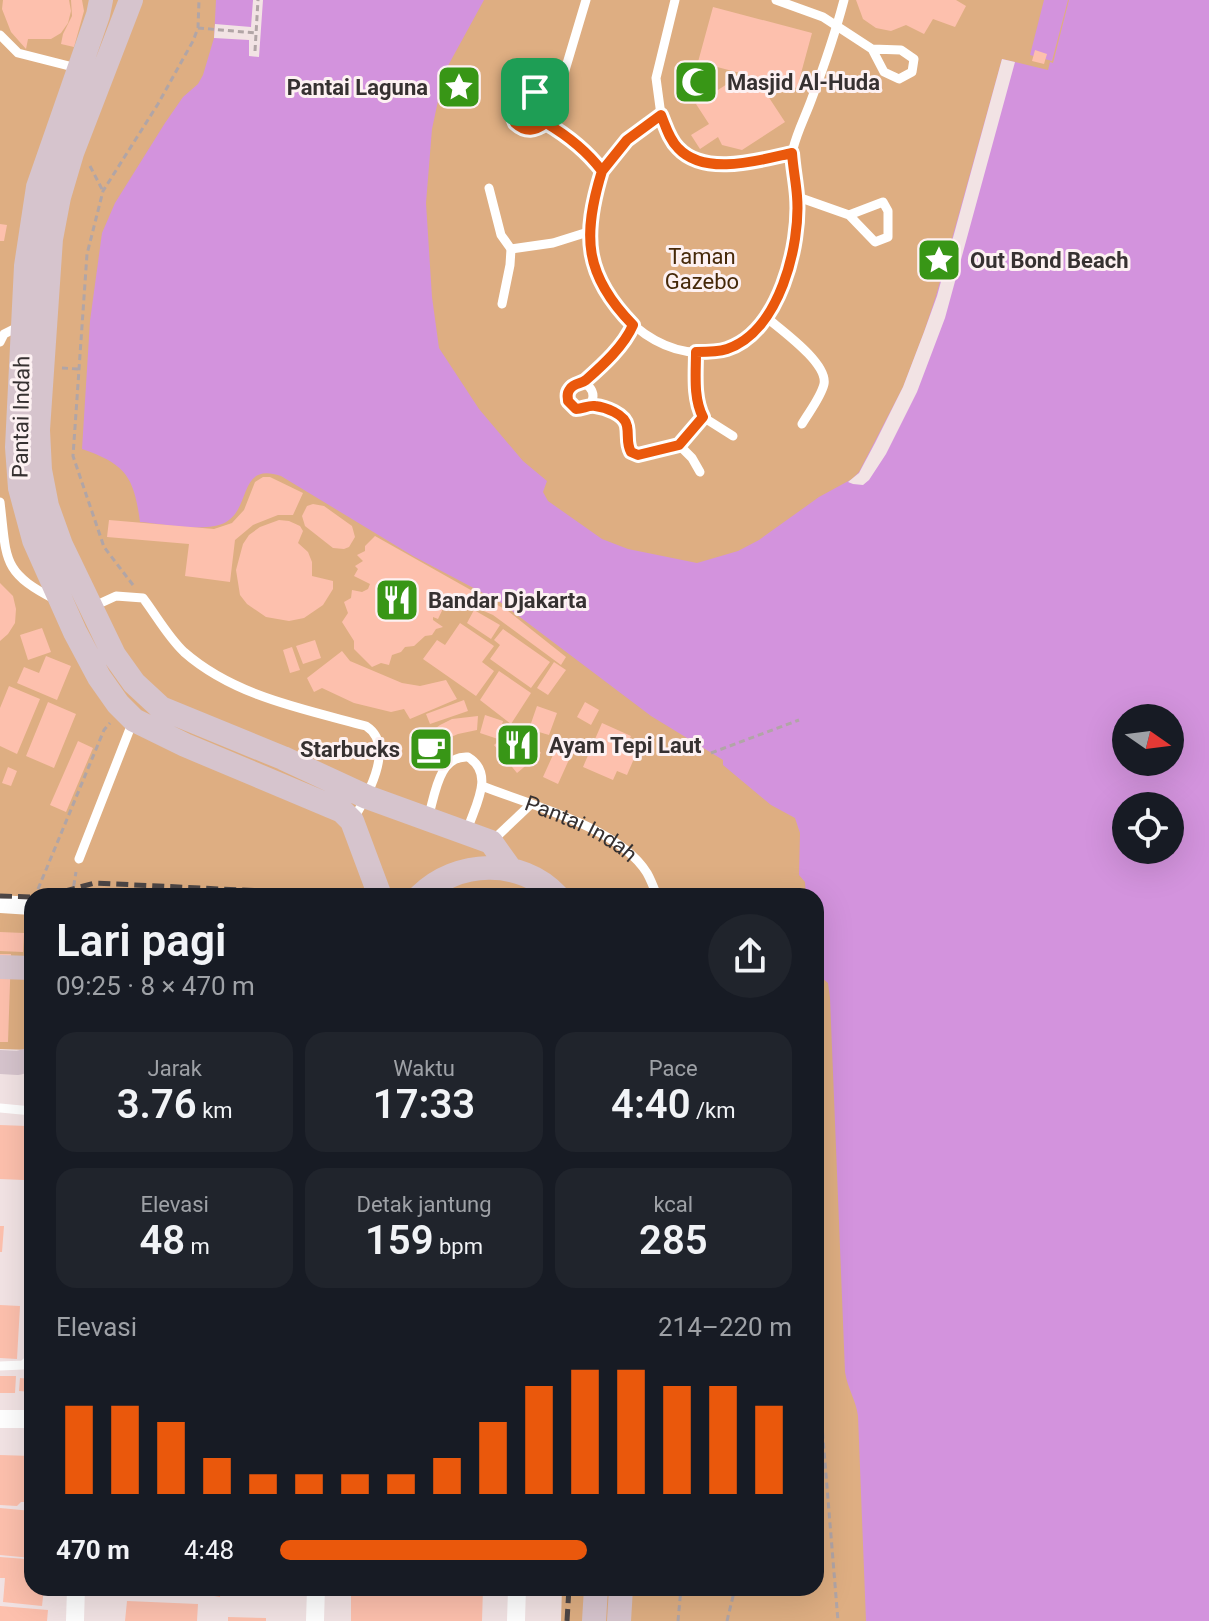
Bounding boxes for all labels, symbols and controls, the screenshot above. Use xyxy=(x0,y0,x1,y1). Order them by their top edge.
pin xyxy=(501,58,569,126)
mosque icon: Masjid Al-Huda xyxy=(672,58,720,106)
place icon: Pantai Laguna xyxy=(435,63,483,111)
icon: arrive xyxy=(513,70,557,114)
place label: Masjid Al-Huda xyxy=(727,70,880,95)
place label: Pantai Laguna xyxy=(287,75,428,100)
place icon: Out Bond Beach xyxy=(915,236,963,284)
park label: Taman Gazebo xyxy=(665,244,739,294)
place label: Out Bond Beach xyxy=(970,248,1129,273)
street label: Pantai Indah xyxy=(7,356,35,478)
restaurant icon: Bandar Djakarta xyxy=(373,576,421,624)
place label: Bandar Djakarta xyxy=(428,588,587,613)
north arrow xyxy=(1112,704,1184,776)
map controls xyxy=(1112,704,1184,864)
restaurant icon: Ayam Tepi Laut xyxy=(494,721,542,769)
cafe icon: Starbucks xyxy=(407,725,455,773)
place label: Ayam Tepi Laut xyxy=(549,733,702,758)
place label: Starbucks xyxy=(300,737,400,762)
street label: Pantai Indah xyxy=(522,790,643,867)
button: locate xyxy=(1112,792,1184,864)
button: share xyxy=(708,914,792,998)
text: Lari pagi xyxy=(56,915,226,967)
text: 09:25 · 8 × 470 m xyxy=(56,971,255,1001)
text: Jarak xyxy=(148,1056,202,1081)
text: Waktu xyxy=(393,1056,455,1081)
text: Pace xyxy=(649,1056,698,1081)
text: 3.76 xyxy=(117,1081,197,1128)
text: 17:33 xyxy=(373,1081,475,1128)
text: 4:40 xyxy=(611,1081,691,1128)
text: km xyxy=(197,1098,233,1123)
text: /km xyxy=(691,1098,736,1123)
text: Elevasi xyxy=(140,1192,209,1217)
text: Detak jantung xyxy=(356,1192,492,1217)
text: kcal xyxy=(653,1192,693,1217)
text: 48 xyxy=(139,1217,185,1264)
text: 159 xyxy=(365,1217,434,1264)
text: 285 xyxy=(639,1217,708,1264)
text: m xyxy=(185,1234,210,1259)
text: bpm xyxy=(434,1234,483,1259)
text: Elevasi xyxy=(56,1312,137,1342)
text: 214–220 m xyxy=(658,1312,792,1342)
text: 470 m xyxy=(56,1535,130,1565)
text: 4:48 xyxy=(184,1535,234,1565)

